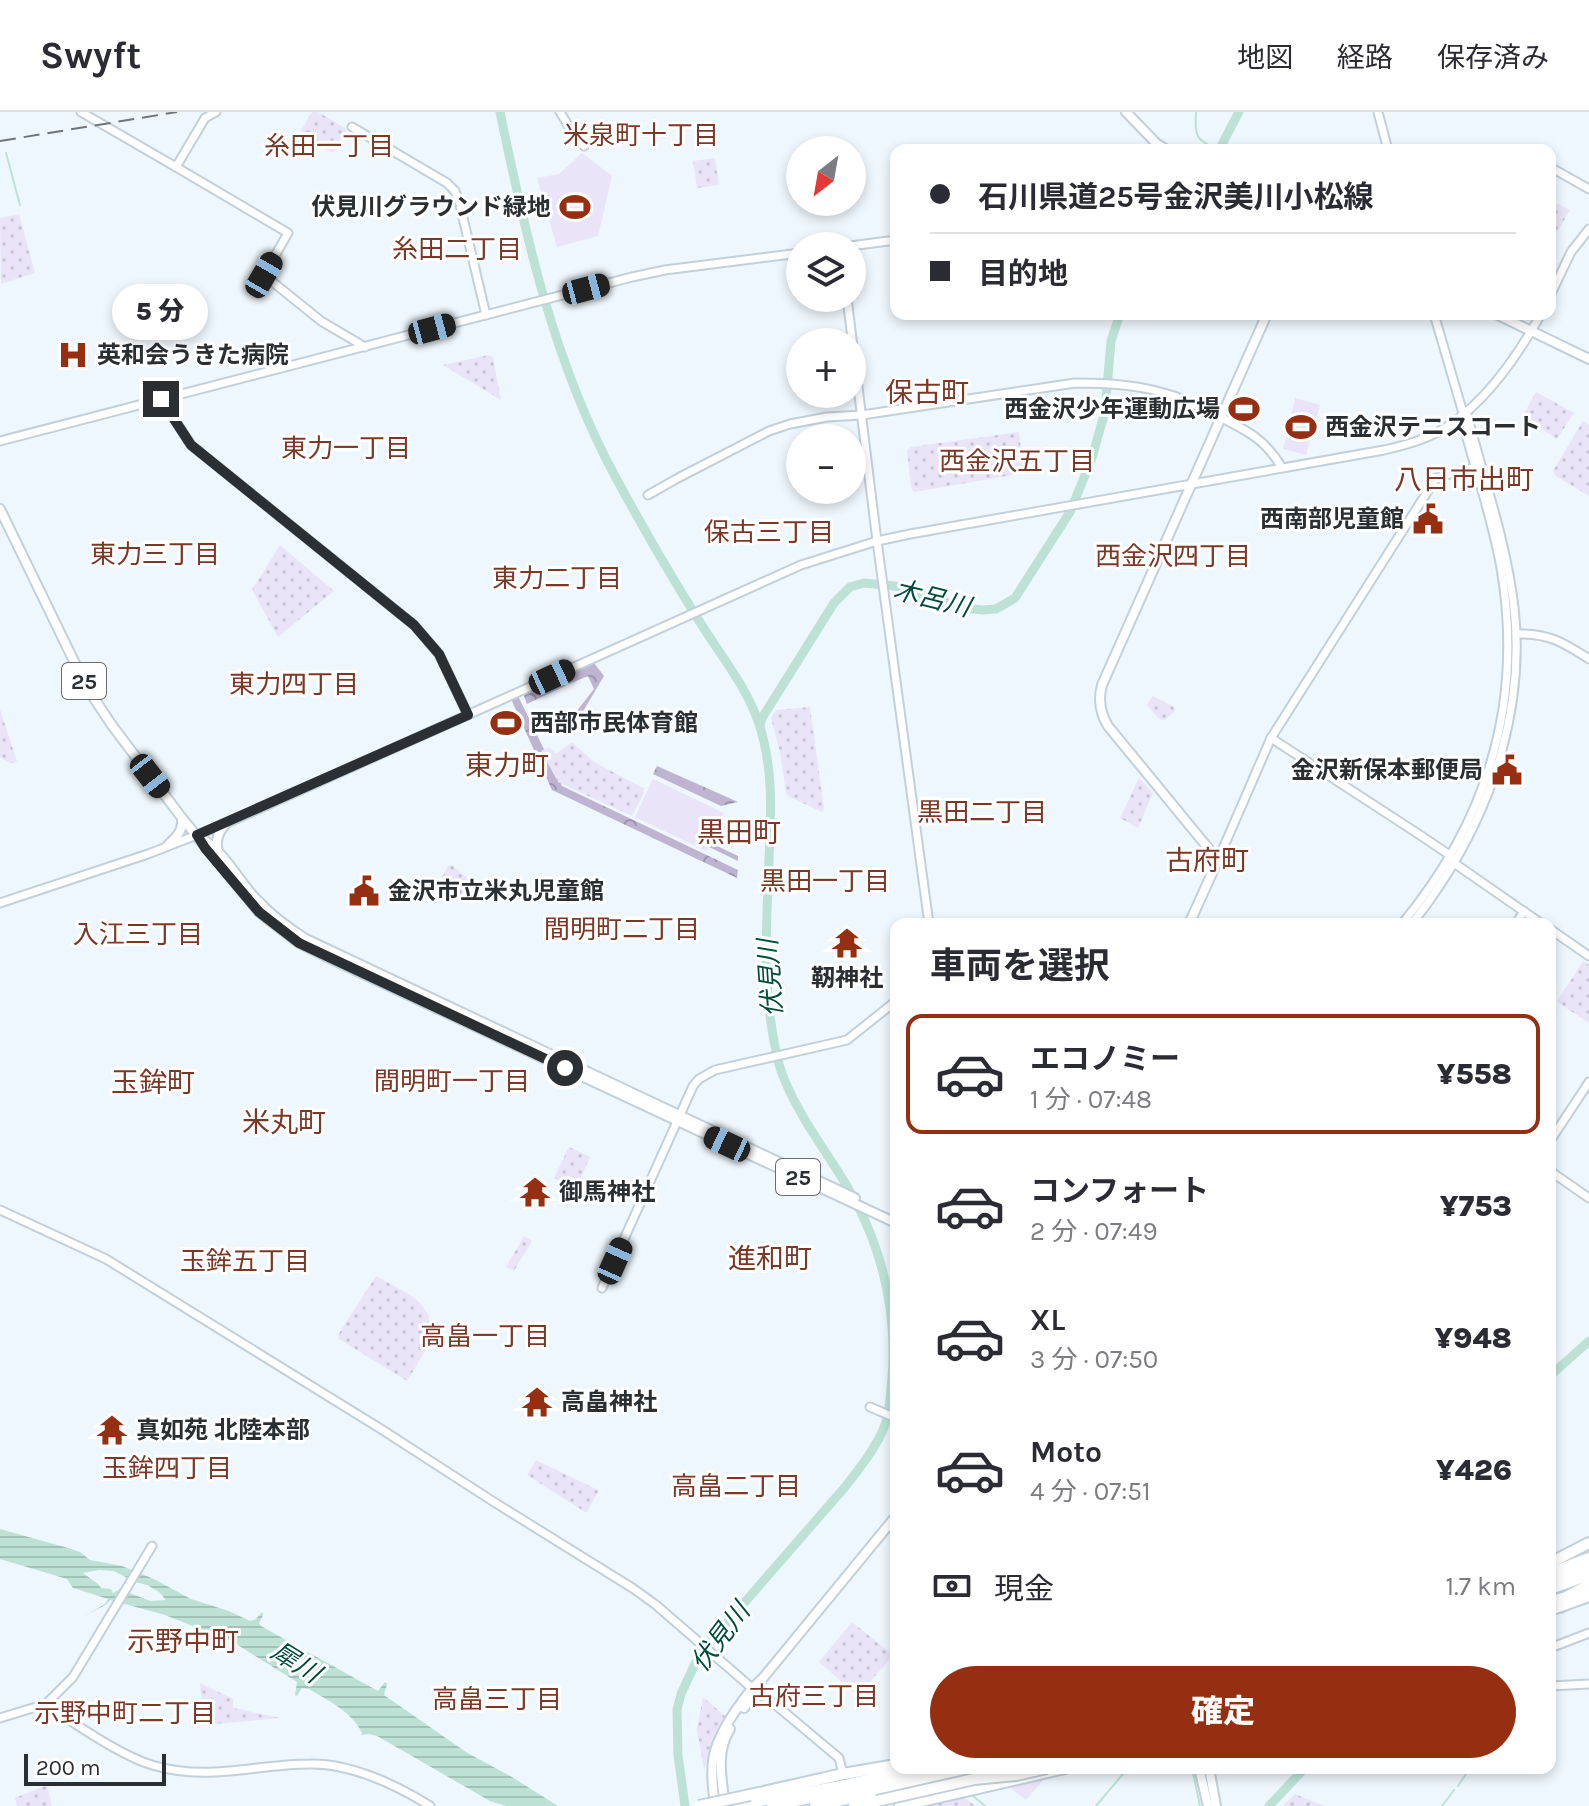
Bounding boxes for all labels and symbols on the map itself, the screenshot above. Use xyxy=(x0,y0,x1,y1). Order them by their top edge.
district label: 米泉町十丁目 xyxy=(563,120,719,151)
district label: 糸田一丁目 xyxy=(264,131,394,162)
north arrow xyxy=(786,136,866,216)
sports icon: 伏見川グラウンド緑地 xyxy=(558,190,592,224)
place label: 伏見川グラウンド緑地 xyxy=(311,193,551,221)
district label: 糸田二丁目 xyxy=(392,234,522,265)
car xyxy=(242,248,286,302)
car xyxy=(560,271,612,307)
callout: 5 分 xyxy=(113,283,209,339)
car xyxy=(406,311,458,347)
hospital icon: 英和会うきた病院 xyxy=(56,338,90,372)
place label: 英和会うきた病院 xyxy=(97,341,289,369)
district label: 保古町 xyxy=(885,376,969,409)
route end xyxy=(143,381,179,417)
sports icon: 西金沢少年運動広場 xyxy=(1227,392,1261,426)
place label: 西金沢少年運動広場 xyxy=(1004,395,1220,423)
sports icon: 西金沢テニスコート xyxy=(1284,410,1318,444)
place label: 西金沢テニスコート xyxy=(1325,413,1541,441)
district label: 東力一丁目 xyxy=(281,433,411,464)
district label: 西金沢五丁目 xyxy=(939,446,1095,477)
district label: 八日市出町 xyxy=(1394,463,1534,496)
public building icon: 西南部児童館 xyxy=(1411,502,1445,536)
place label: 西南部児童館 xyxy=(1260,505,1404,533)
district label: 保古三丁目 xyxy=(704,517,834,548)
district label: 東力三丁目 xyxy=(90,539,220,570)
district label: 西金沢四丁目 xyxy=(1095,541,1251,572)
district label: 東力二丁目 xyxy=(492,563,622,594)
water label: 木呂川 xyxy=(890,574,976,624)
car xyxy=(525,656,579,698)
road number: 25 xyxy=(62,663,106,699)
district label: 東力四丁目 xyxy=(229,669,359,700)
sports icon: 西部市民体育館 xyxy=(489,706,523,740)
place label: 西部市民体育館 xyxy=(530,709,698,737)
district label: 東力町 xyxy=(465,749,549,782)
car xyxy=(126,750,174,802)
public building icon: 金沢新保本郵便局 xyxy=(1490,753,1524,787)
place label: 金沢新保本郵便局 xyxy=(1291,756,1483,784)
district label: 黒田二丁目 xyxy=(917,797,1047,828)
district label: 黒田町 xyxy=(697,816,781,849)
district label: 古府町 xyxy=(1165,844,1249,877)
district label: 黒田一丁目 xyxy=(760,866,890,897)
public building icon: 金沢市立米丸児童館 xyxy=(347,874,381,908)
place label: 金沢市立米丸児童館 xyxy=(388,877,604,905)
district label: 間明町二丁目 xyxy=(544,914,700,945)
district label: 入江三丁目 xyxy=(73,919,203,950)
temple icon: 靭神社 xyxy=(830,926,864,960)
water label: 伏見川 xyxy=(752,935,789,1018)
place label: 靭神社 xyxy=(811,964,883,992)
route start xyxy=(547,1050,583,1086)
district label: 玉鉾町 xyxy=(111,1066,195,1099)
district label: 間明町一丁目 xyxy=(374,1066,530,1097)
district label: 米丸町 xyxy=(242,1106,326,1139)
car xyxy=(700,1123,754,1165)
road number: 25 xyxy=(776,1159,820,1195)
temple icon: 御馬神社 xyxy=(518,1175,552,1209)
place label: 御馬神社 xyxy=(559,1178,655,1206)
car xyxy=(594,1234,636,1288)
district label: 進和町 xyxy=(728,1242,812,1275)
district label: 玉鉾五丁目 xyxy=(180,1246,310,1277)
district label: 高畠一丁目 xyxy=(420,1321,550,1352)
temple icon: 高畠神社 xyxy=(520,1385,554,1419)
place label: 高畠神社 xyxy=(561,1388,657,1416)
temple icon: 真如苑 北陸本部 xyxy=(95,1413,129,1447)
place label: 真如苑 北陸本部 xyxy=(136,1416,310,1444)
district label: 玉鉾四丁目 xyxy=(102,1453,232,1484)
district label: 高畠二丁目 xyxy=(671,1471,801,1502)
water label: 伏見川 xyxy=(685,1594,758,1678)
district label: 示野中町 xyxy=(127,1625,239,1658)
water label: 犀川 xyxy=(265,1635,329,1691)
district label: 古府三丁目 xyxy=(749,1681,879,1712)
district label: 高畠三丁目 xyxy=(432,1684,562,1715)
district label: 示野中町二丁目 xyxy=(34,1698,216,1729)
scale bar xyxy=(24,1750,166,1786)

